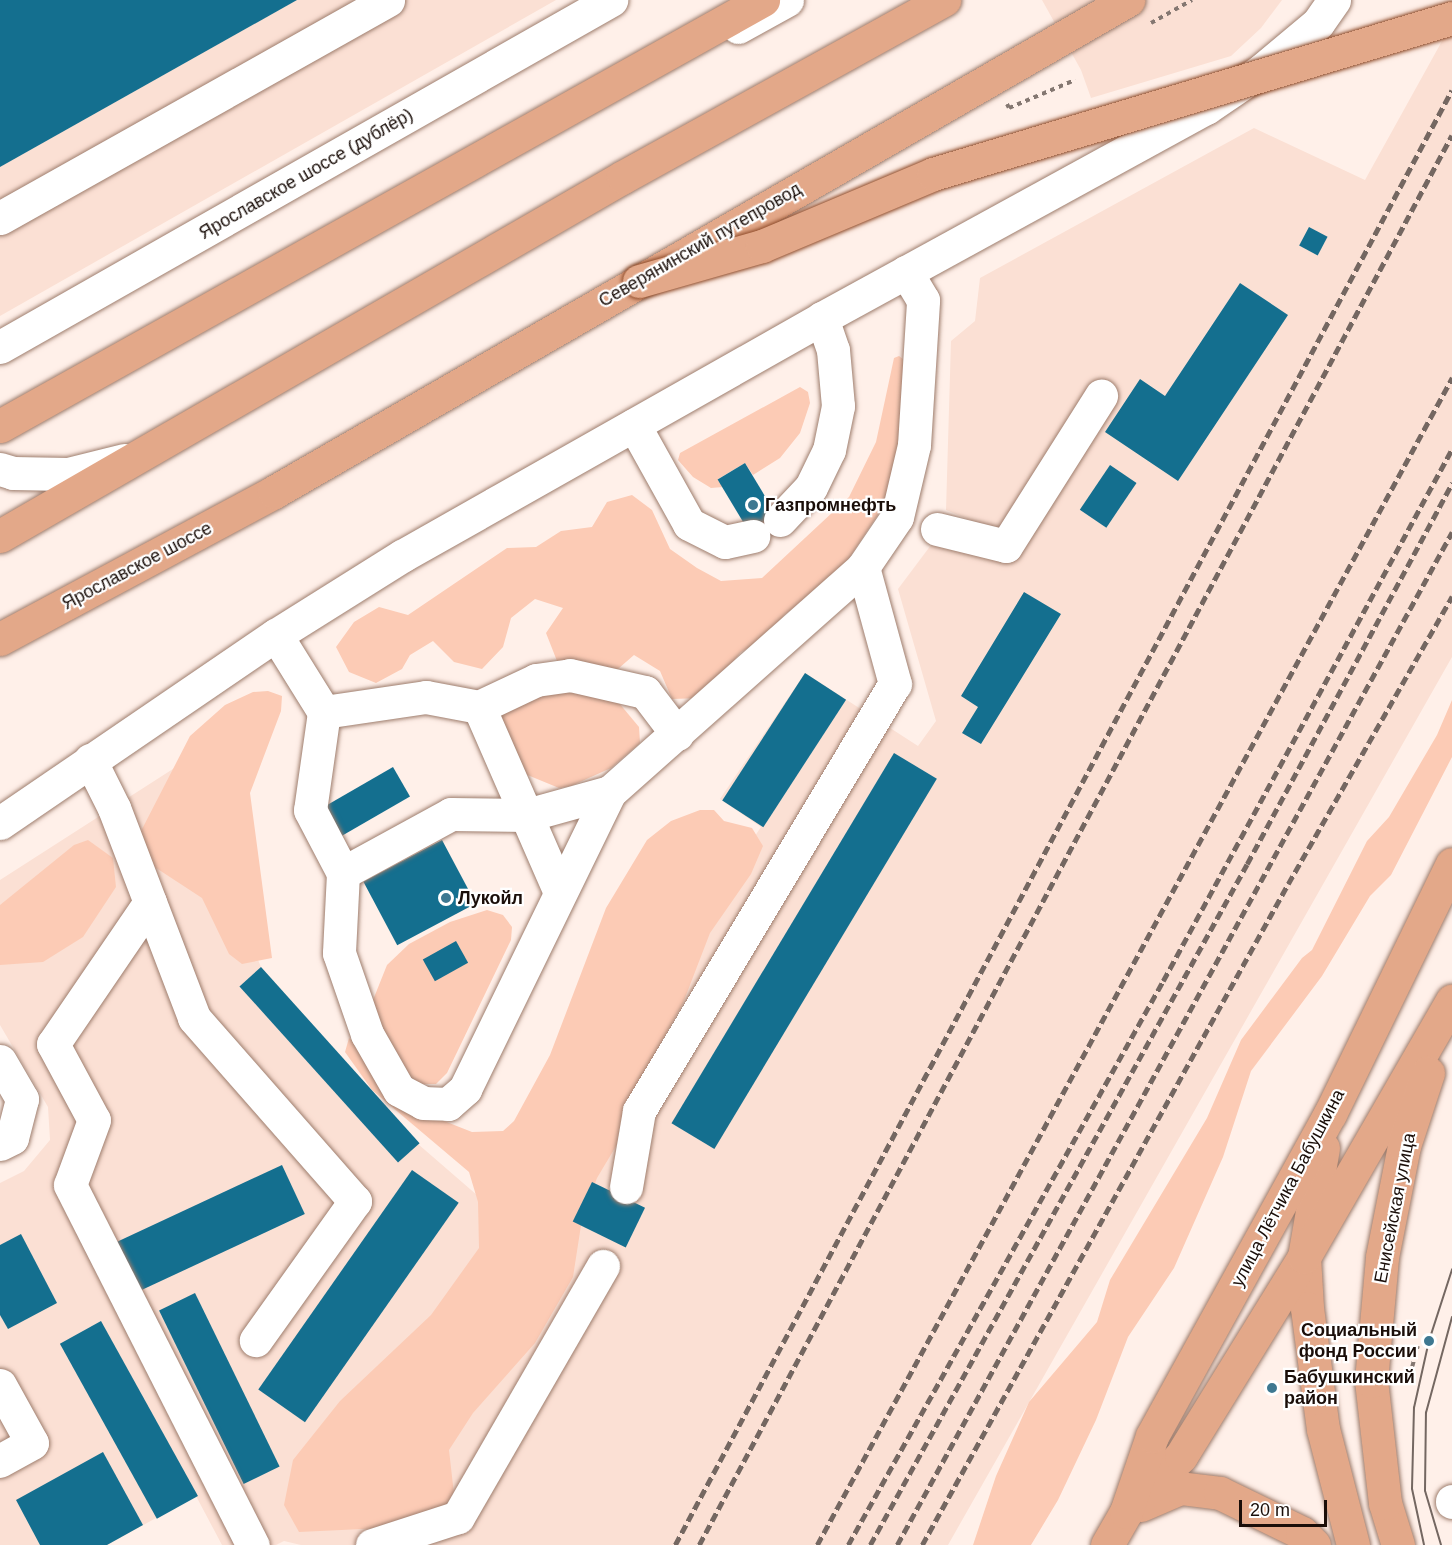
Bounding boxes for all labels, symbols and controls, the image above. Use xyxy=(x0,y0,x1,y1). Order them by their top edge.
street label: Ярославское шоссе (дублёр) xyxy=(195,104,417,244)
street label: Северянинский путепровод xyxy=(595,178,805,312)
place label: Газпромнефть xyxy=(765,494,896,516)
marker: Газпромнефть xyxy=(746,498,760,512)
street label: Ярославское шоссе xyxy=(58,517,216,615)
place label: Лукойл xyxy=(458,887,523,909)
marker: Лукойл xyxy=(439,891,453,905)
street label: улица Лётчика Бабушкина xyxy=(1227,1086,1349,1290)
street label: Енисейская улица xyxy=(1370,1131,1420,1285)
place label: Социальный фонд России xyxy=(1299,1320,1417,1362)
marker: Социальный фонд России xyxy=(1422,1334,1436,1348)
place label: Бабушкинский район xyxy=(1284,1367,1415,1410)
marker: Бабушкинский район xyxy=(1265,1381,1279,1395)
scale bar xyxy=(1242,1488,1330,1526)
text: 20 m xyxy=(1250,1500,1290,1520)

